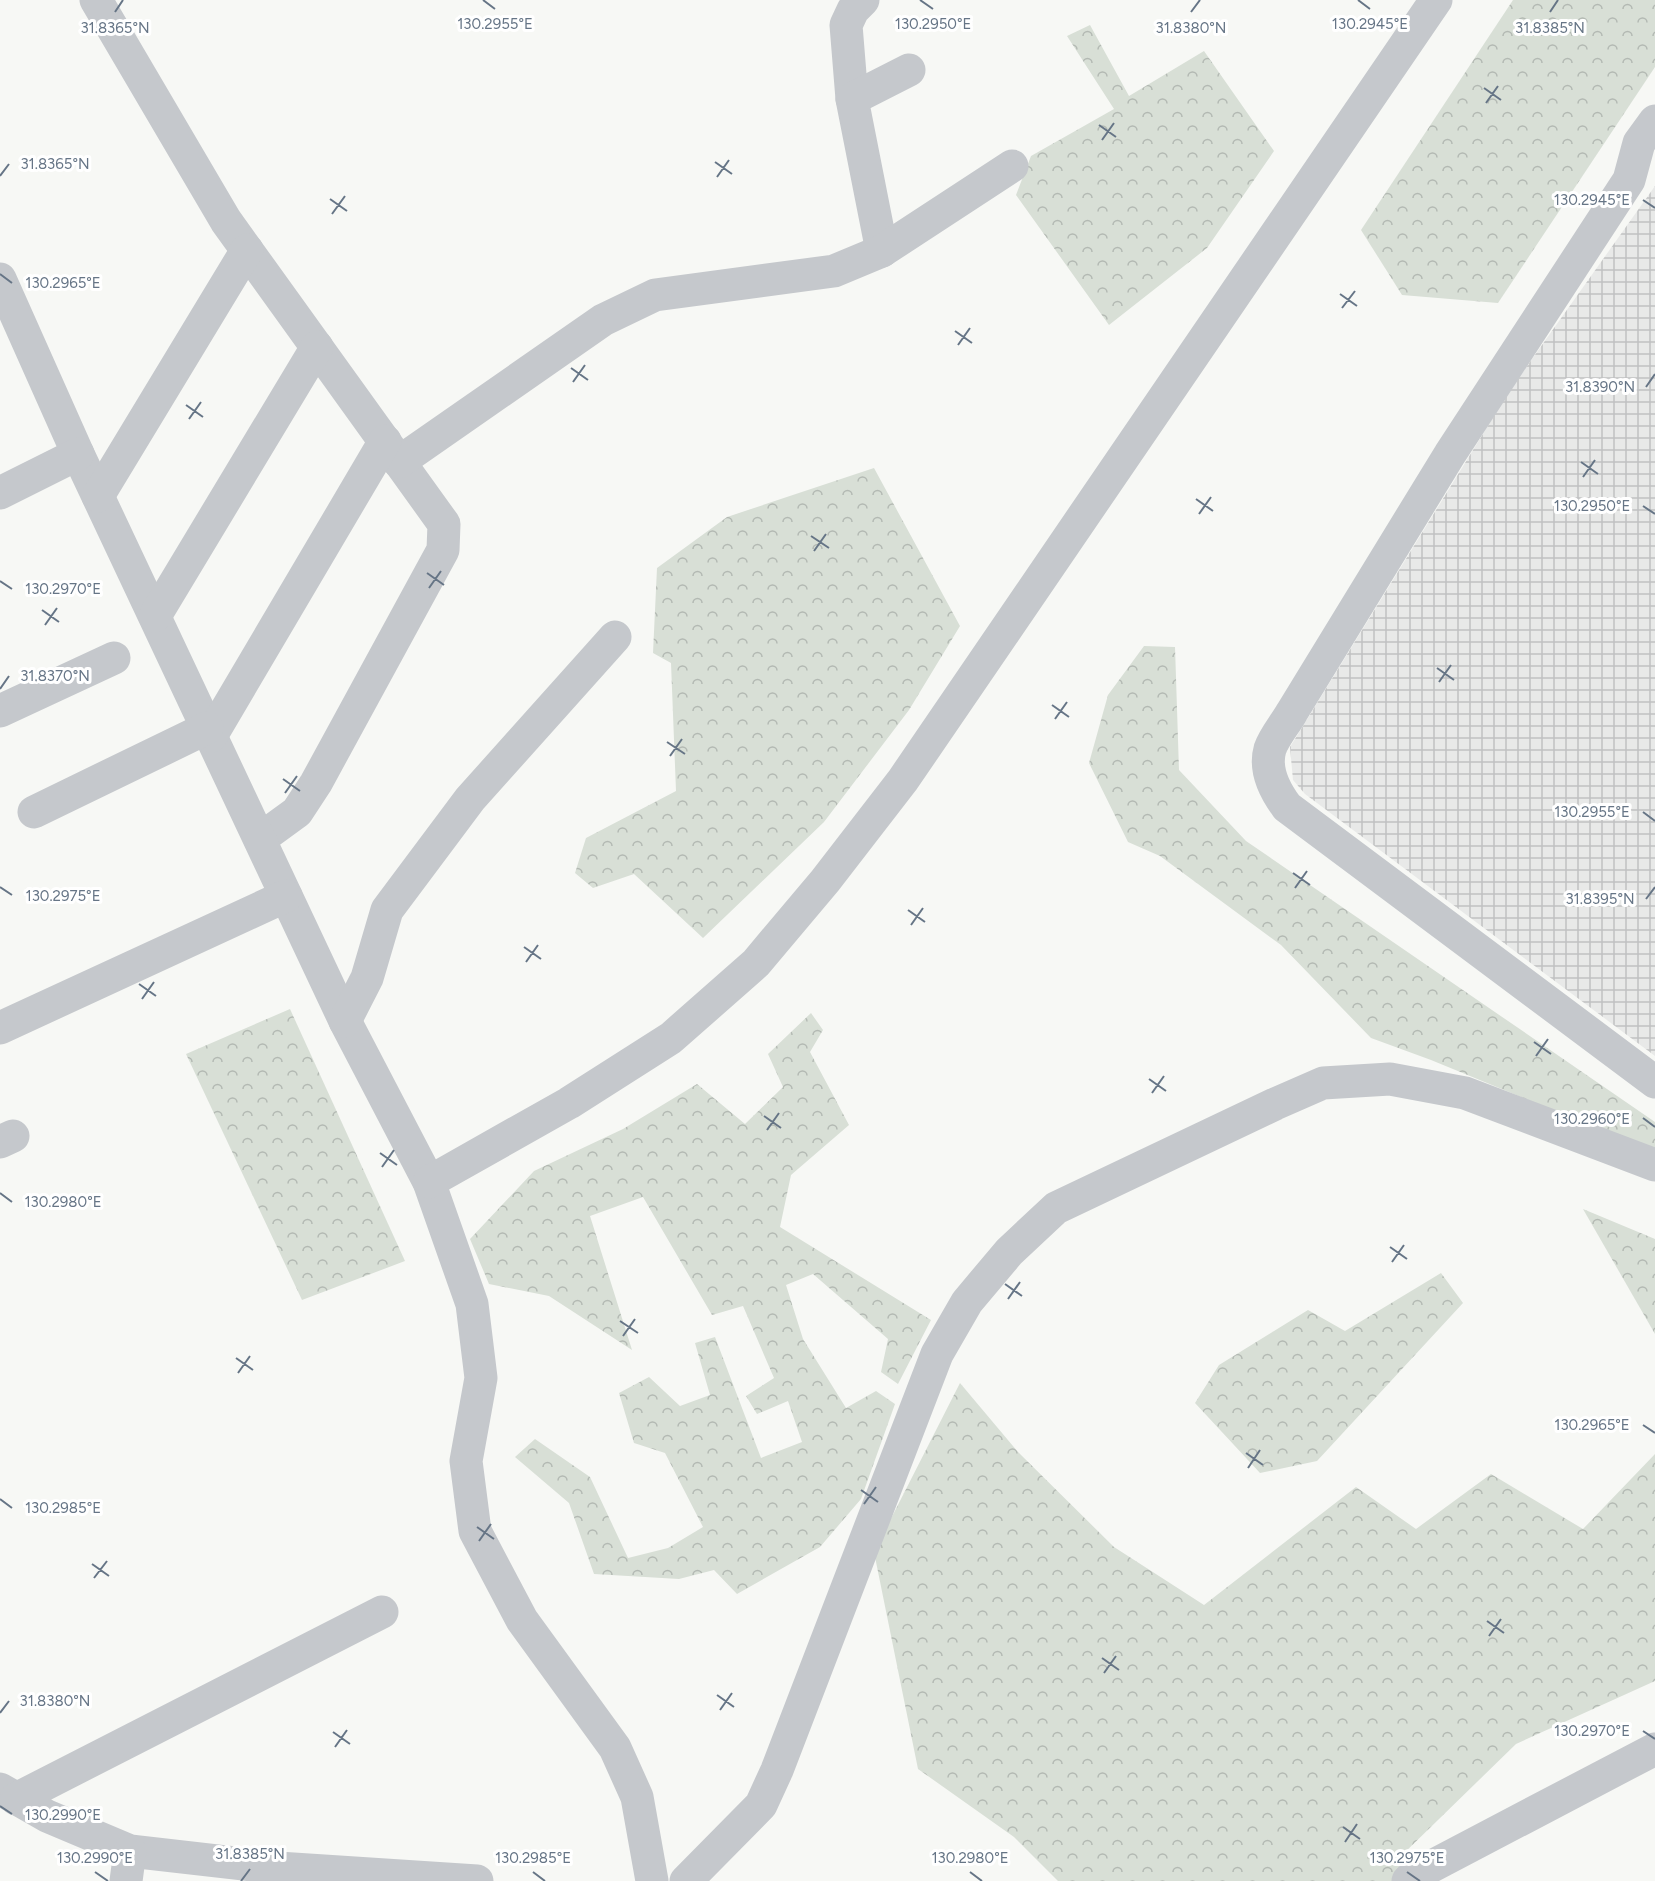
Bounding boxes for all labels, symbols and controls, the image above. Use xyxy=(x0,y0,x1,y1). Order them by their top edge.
text: 130.2955°E xyxy=(457,15,533,33)
text: 130.2950°E xyxy=(895,15,971,33)
text: 130.2945°E xyxy=(1332,15,1408,33)
text: 31.8365°N xyxy=(80,19,150,37)
text: 31.8380°N xyxy=(1156,19,1226,37)
text: 31.8385°N xyxy=(1515,19,1585,37)
text: 31.8365°N xyxy=(20,155,90,173)
text: 130.2945°E xyxy=(1554,191,1630,209)
text: 130.2965°E xyxy=(25,274,101,292)
text: 31.8390°N xyxy=(1565,378,1635,396)
text: 130.2950°E xyxy=(1554,497,1630,515)
text: 130.2970°E xyxy=(25,580,101,598)
text: 31.8370°N xyxy=(20,667,90,685)
text: 130.2955°E xyxy=(1554,803,1630,821)
text: 130.2975°E xyxy=(25,887,101,905)
text: 31.8395°N xyxy=(1565,890,1635,908)
text: 130.2960°E xyxy=(1554,1110,1630,1128)
text: 130.2980°E xyxy=(24,1193,102,1211)
text: 130.2965°E xyxy=(1554,1416,1630,1434)
text: 130.2985°E xyxy=(25,1499,101,1517)
text: 31.8380°N xyxy=(20,1692,90,1710)
text: 130.2970°E xyxy=(1554,1722,1630,1740)
text: 130.2990°E xyxy=(25,1806,101,1824)
text: 31.8385°N xyxy=(215,1845,285,1863)
text: 130.2990°E xyxy=(57,1849,133,1867)
text: 130.2985°E xyxy=(495,1849,571,1867)
text: 130.2980°E xyxy=(931,1849,1009,1867)
text: 130.2975°E xyxy=(1369,1849,1445,1867)

